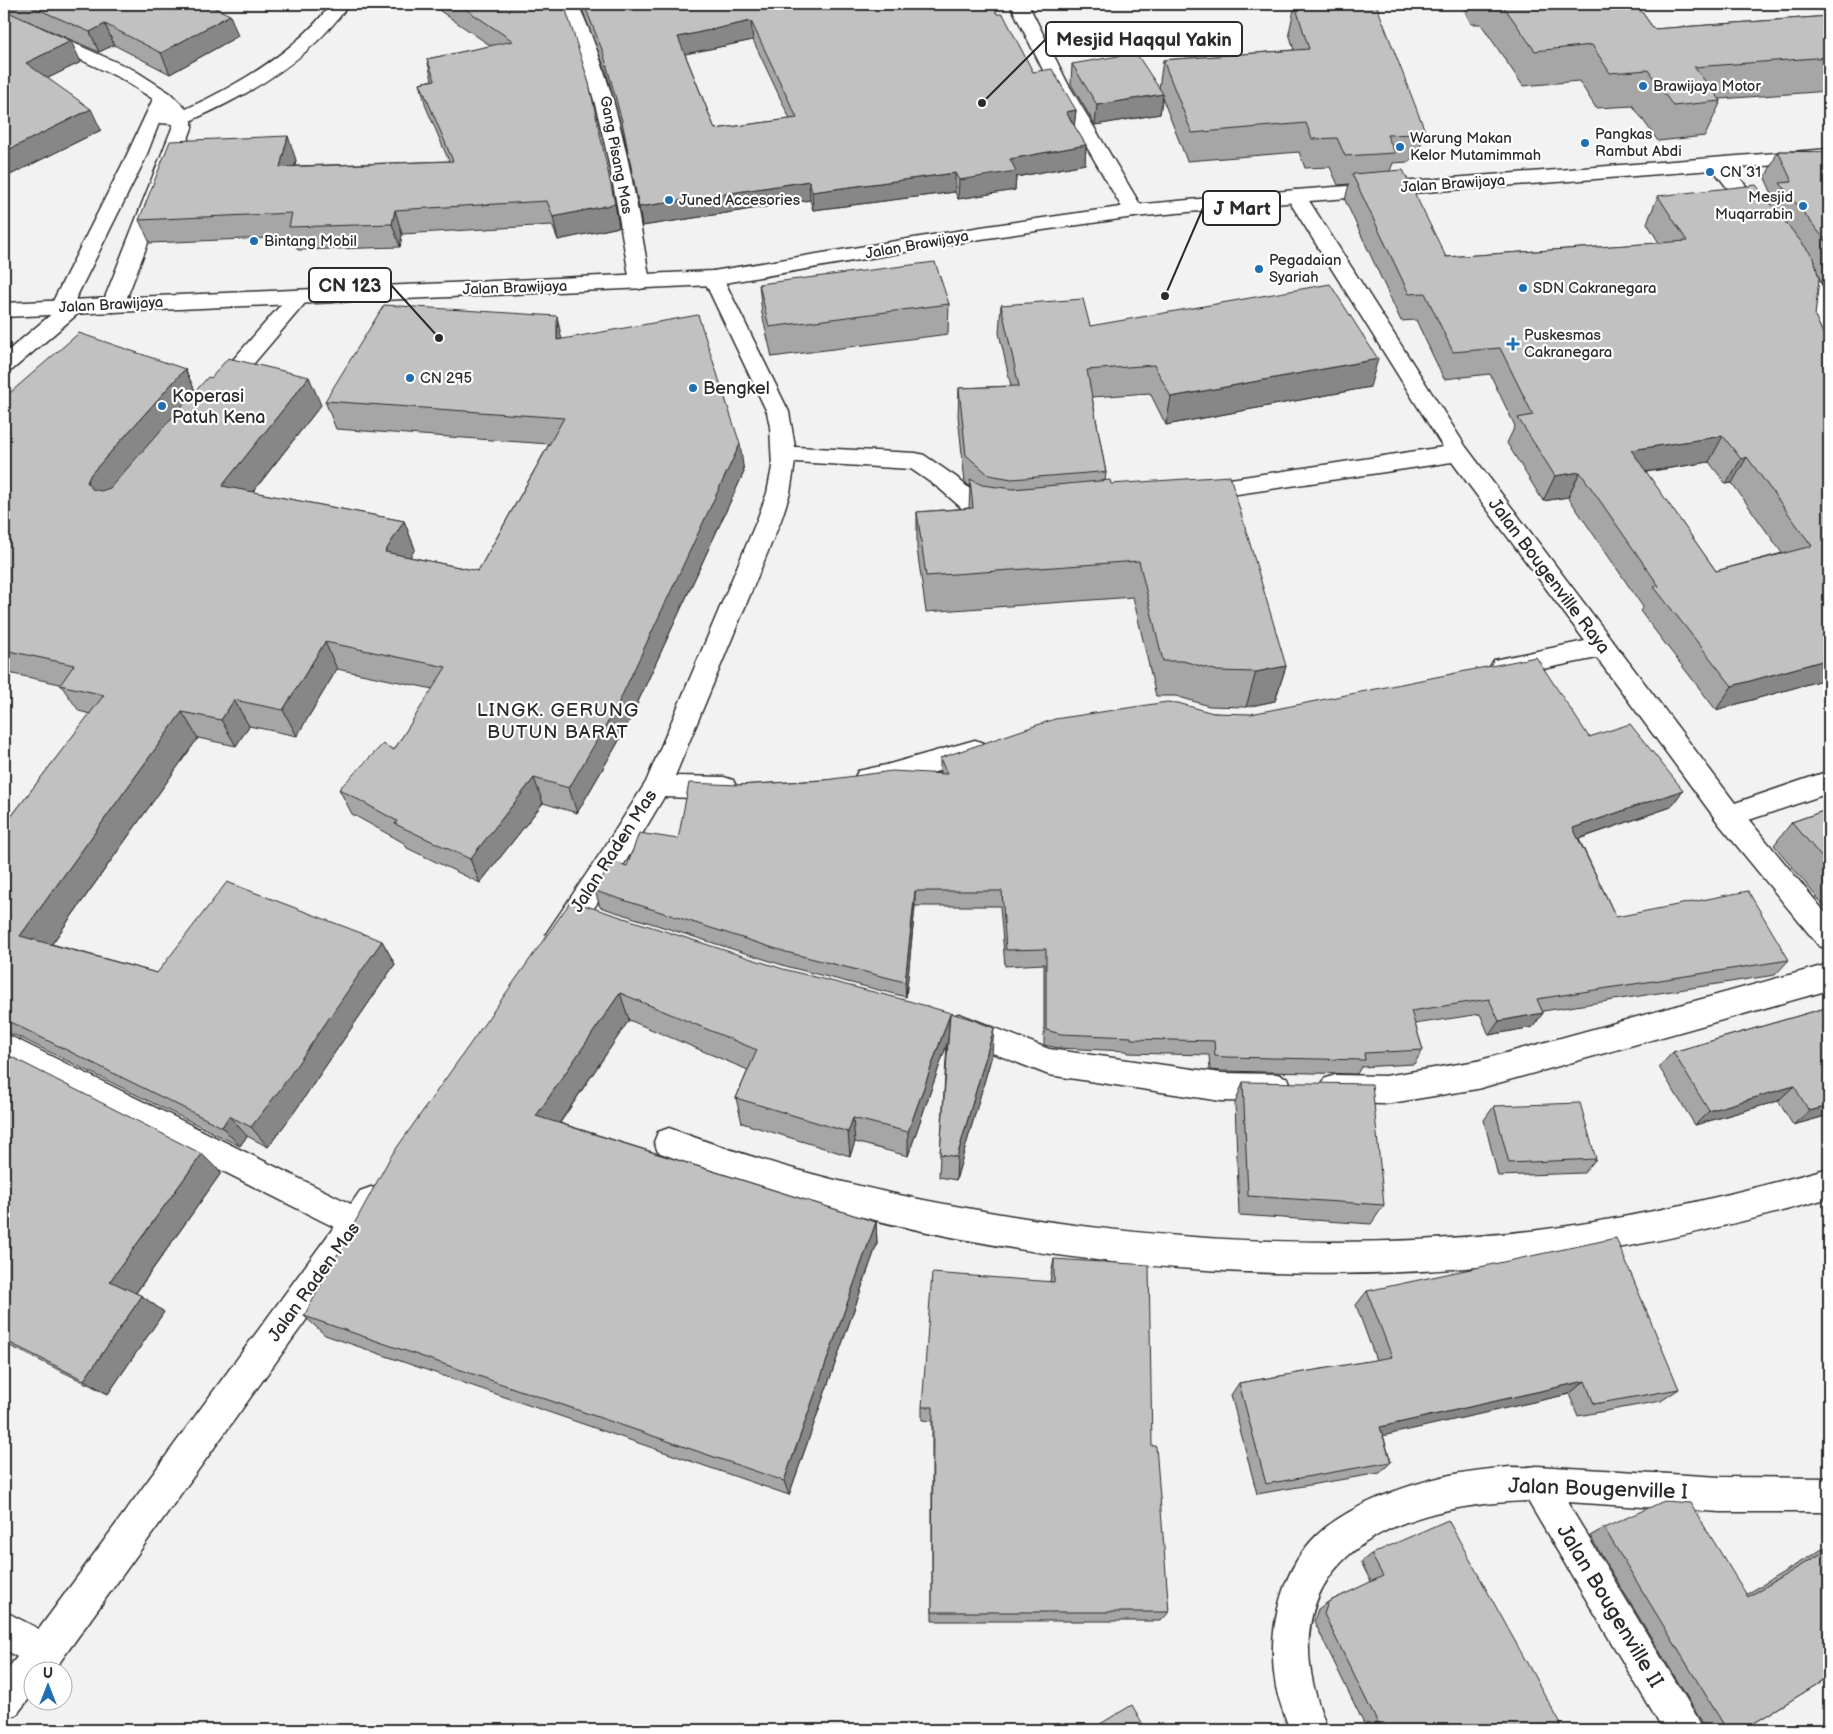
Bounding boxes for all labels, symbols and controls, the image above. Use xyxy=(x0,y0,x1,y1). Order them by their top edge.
callout: Mesjid Haqqul Yakin xyxy=(1046,22,1242,56)
text: Mesjid Haqqul Yakin xyxy=(1056,29,1232,52)
place label: Brawijaya Motor xyxy=(1653,77,1761,96)
marker: Brawijaya Motor xyxy=(1637,80,1649,92)
street label: Gang Pisang Mas xyxy=(595,94,637,216)
place label: Pangkas Rambut Abdi xyxy=(1595,125,1682,161)
place label: Warung Makan Kelor Mutamimmah xyxy=(1410,129,1541,165)
marker: Pangkas Rambut Abdi xyxy=(1579,137,1591,149)
marker: Warung Makan Kelor Mutamimmah xyxy=(1394,141,1406,153)
place label: CN 31 xyxy=(1720,163,1761,182)
marker: CN 31 xyxy=(1704,166,1716,178)
street label: Jalan Brawijaya xyxy=(1400,171,1506,197)
place label: Mesjid Muqarrabin xyxy=(1715,188,1793,224)
place label: Juned Accesories xyxy=(679,191,801,210)
callout: J Mart xyxy=(1203,191,1280,225)
marker: Juned Accesories xyxy=(663,194,675,206)
text: J Mart xyxy=(1214,198,1271,221)
marker: Mesjid Muqarrabin xyxy=(1797,200,1809,212)
street label: Jalan Brawijaya xyxy=(864,227,970,263)
place label: Bintang Mobil xyxy=(264,232,357,251)
marker: Bintang Mobil xyxy=(248,235,260,247)
place label: Pegadaian Syariah xyxy=(1269,251,1341,287)
marker: Pegadaian Syariah xyxy=(1253,263,1265,275)
callout: CN 123 xyxy=(309,268,391,302)
text: CN 123 xyxy=(319,275,381,298)
street label: Jalan Brawijaya xyxy=(462,277,568,299)
place label: SDN Cakranegara xyxy=(1533,279,1657,298)
marker: SDN Cakranegara xyxy=(1517,282,1529,294)
street label: Jalan Brawijaya xyxy=(58,293,164,317)
place label: Puskesmas Cakranegara xyxy=(1524,326,1612,362)
marker: Puskesmas Cakranegara xyxy=(1506,337,1520,351)
place label: CN 295 xyxy=(420,369,472,388)
marker: CN 295 xyxy=(404,372,416,384)
place label: Bengkel xyxy=(703,378,770,399)
marker: Bengkel xyxy=(687,382,699,394)
place label: Koperasi Patuh Kena xyxy=(172,386,266,428)
marker: Koperasi Patuh Kena xyxy=(156,400,168,412)
street label: Jalan Bougenville Raya xyxy=(1484,494,1614,658)
district label: LINGK. GERUNG BUTUN BARAT xyxy=(477,699,639,744)
street label: Jalan Raden Mas xyxy=(567,786,662,916)
street label: Jalan Raden Mas xyxy=(264,1218,364,1346)
street label: Jalan Bougenville I xyxy=(1508,1473,1688,1505)
street label: Jalan Bougenville II xyxy=(1551,1520,1669,1692)
north arrow xyxy=(22,1662,72,1712)
text: U xyxy=(43,1665,53,1682)

